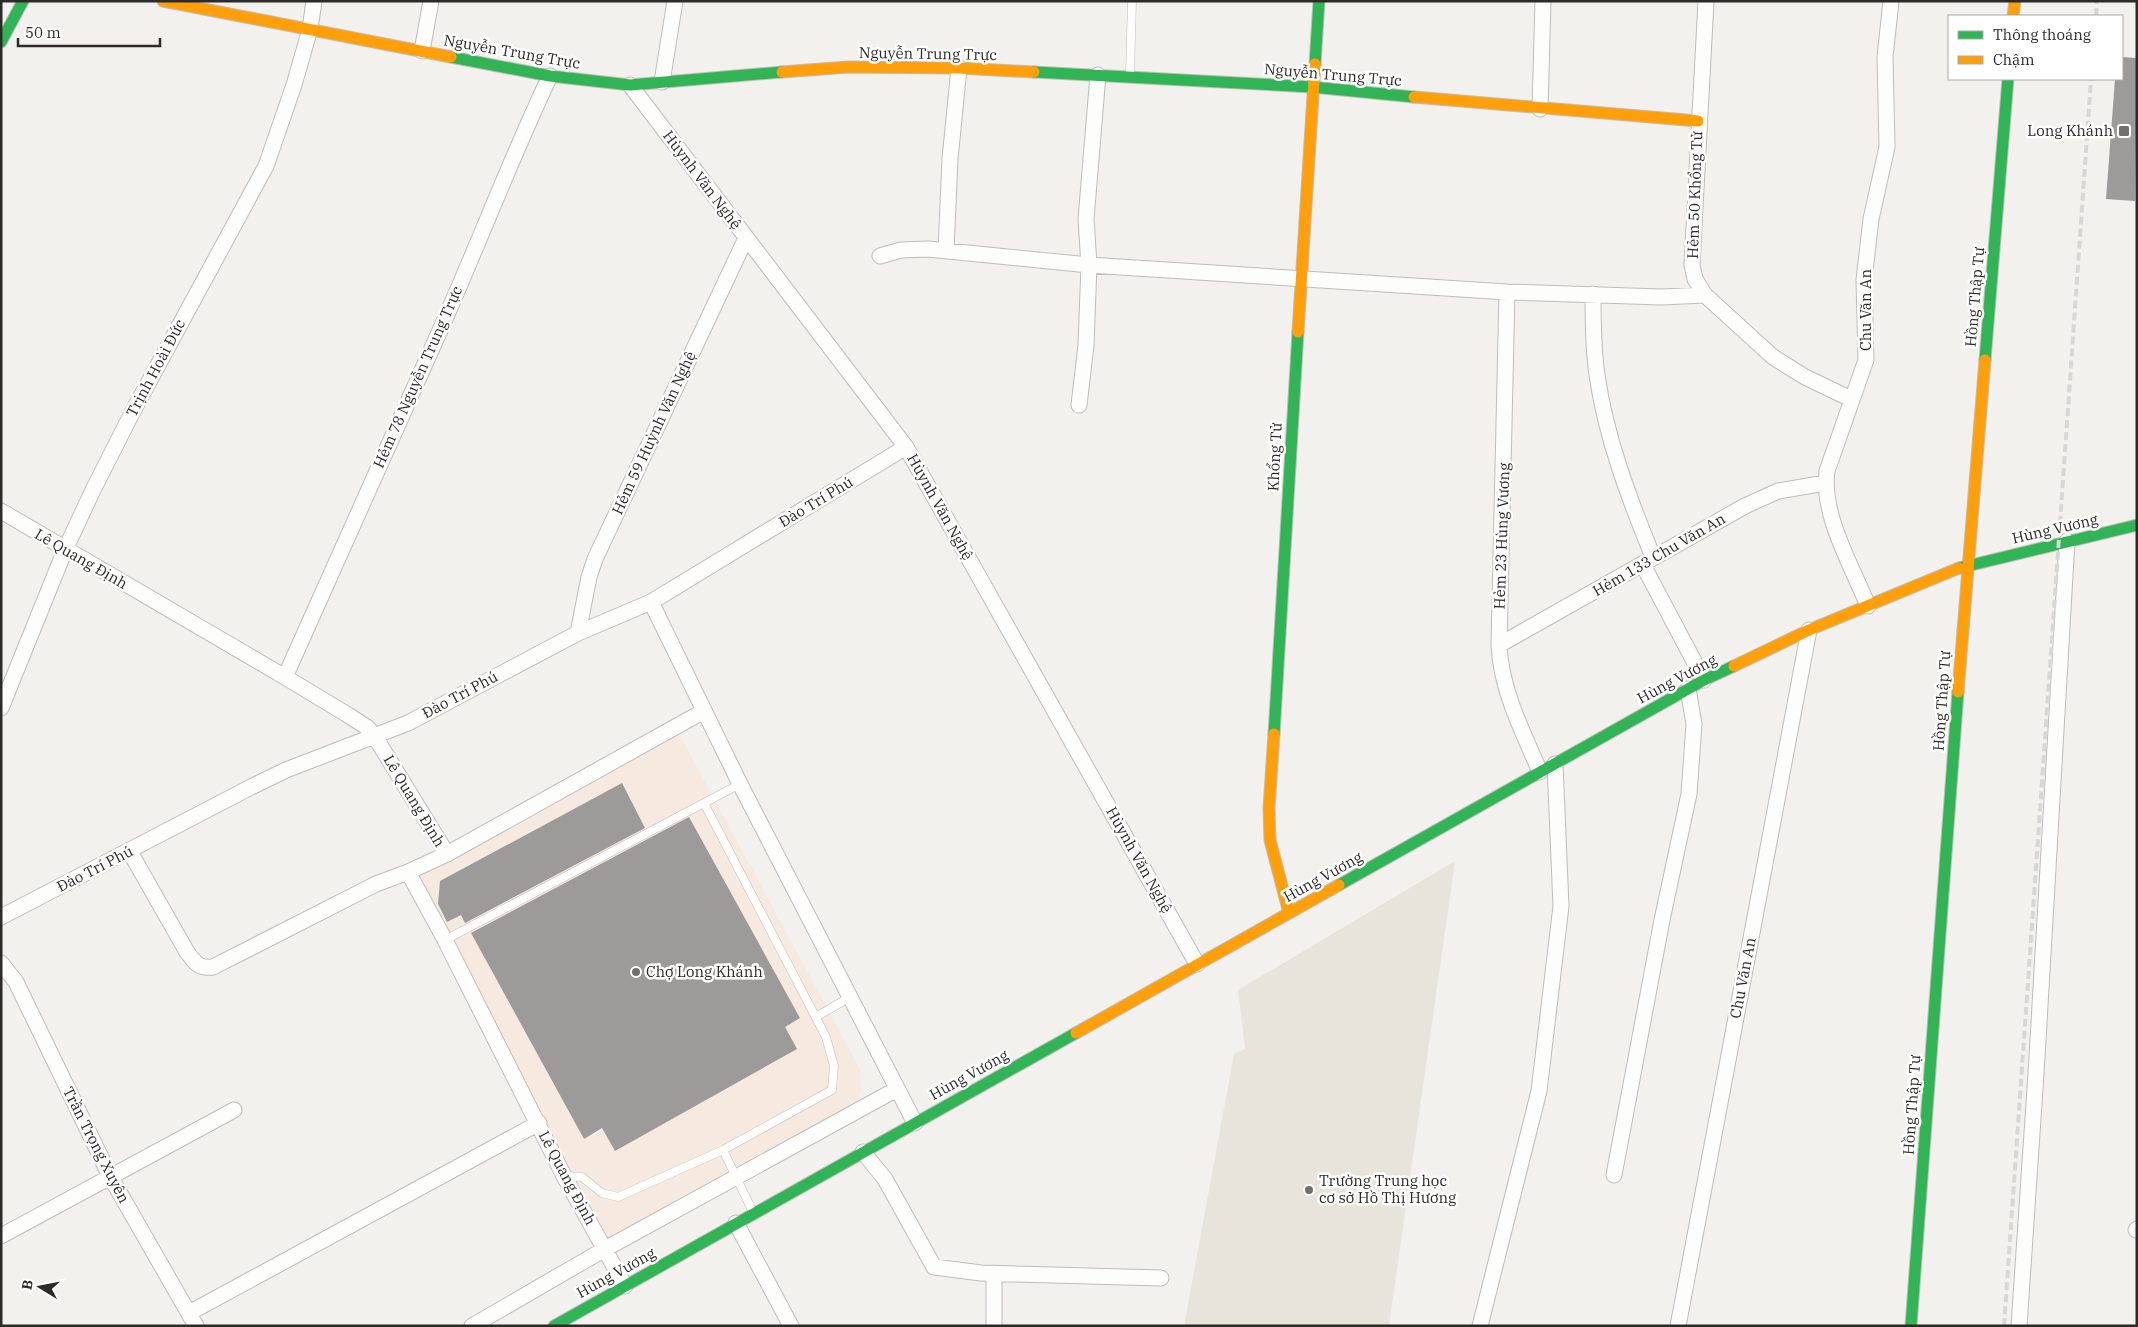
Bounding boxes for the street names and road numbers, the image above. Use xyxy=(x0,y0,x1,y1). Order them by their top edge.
street label: Nguyễn Trung Trực xyxy=(442,30,582,73)
street label: Nguyễn Trung Trực xyxy=(859,43,998,64)
street label: Nguyễn Trung Trực xyxy=(1263,59,1403,90)
street label: Hùynh Văn Nghệ xyxy=(659,127,746,233)
street label: Hẻm 50 Khổng Tử xyxy=(1683,130,1706,259)
street label: Hồng Thập Tự xyxy=(1961,245,1988,348)
street label: Chu Văn An xyxy=(1856,269,1875,351)
street label: Hẻm 78 Nguyễn Trung Trực xyxy=(369,282,466,471)
street label: Trịnh Hoài Đức xyxy=(122,316,189,420)
street label: Hẻm 59 Huỳnh Văn Nghệ xyxy=(607,348,700,517)
street label: Khổng Tử xyxy=(1263,422,1286,492)
street label: Hùynh Văn Nghệ xyxy=(903,450,978,563)
street label: Hẻm 23 Hùng Vương xyxy=(1489,462,1514,610)
street label: Đào Trí Phú xyxy=(775,472,856,531)
street label: Hẻm 133 Chu Văn An xyxy=(1589,509,1729,600)
street label: Hùng Vương xyxy=(2010,509,2100,548)
street label: Lê Quang Định xyxy=(31,524,131,593)
street label: Hùng Vương xyxy=(1634,650,1720,707)
street label: Hồng Thập Tự xyxy=(1929,650,1955,752)
street label: Đào Trí Phú xyxy=(419,667,501,722)
street label: Lê Quang Định xyxy=(379,751,449,850)
street label: Hùynh Văn Nghệ xyxy=(1102,803,1177,916)
street label: Đào Trí Phú xyxy=(53,841,136,896)
street label: Hùng Vương xyxy=(1280,847,1366,906)
street label: Chu Văn An xyxy=(1725,935,1760,1020)
street label: Hùng Vương xyxy=(926,1045,1012,1104)
street label: Hồng Thập Tự xyxy=(1899,1054,1925,1156)
street label: Trần Trọng Xuyên xyxy=(59,1083,134,1206)
street label: Lê Quang Định xyxy=(535,1127,600,1228)
street label: Hùng Vương xyxy=(573,1243,659,1302)

